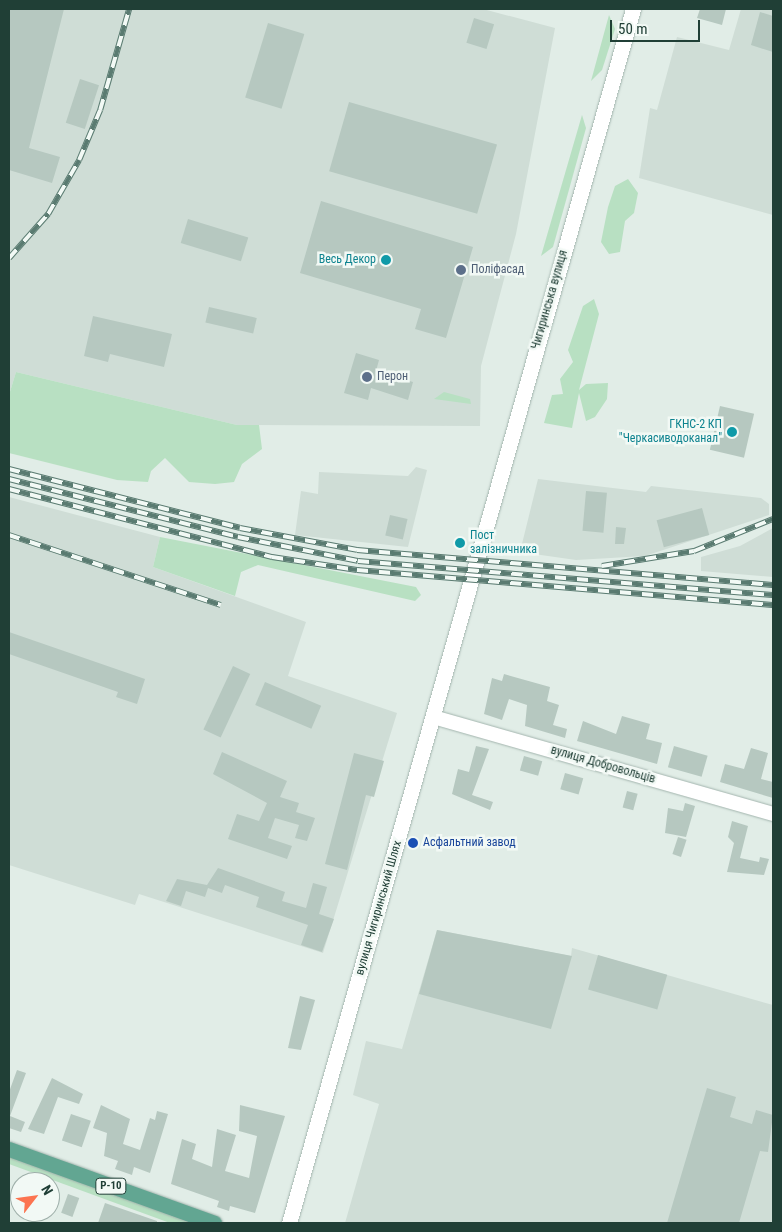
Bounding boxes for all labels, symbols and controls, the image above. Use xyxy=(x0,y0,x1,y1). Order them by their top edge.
scale bar xyxy=(612,10,702,42)
text: 50 m xyxy=(618,20,648,38)
street label: Чигиринська вулиця xyxy=(529,249,571,351)
place label: Весь Декор xyxy=(319,253,376,267)
marker: Весь Декор xyxy=(380,254,392,266)
place label: Поліфасад xyxy=(471,263,524,277)
marker: Поліфасад xyxy=(455,264,467,276)
place label: Перон xyxy=(377,370,408,384)
marker: Перон xyxy=(361,371,373,383)
place label: ГКНС-2 КП "Черкасиводоканал" xyxy=(619,418,722,446)
marker: ГКНС-2 КП "Черкасиводоканал" xyxy=(726,426,738,438)
place label: Пост залізничника xyxy=(470,529,537,557)
marker: Пост залізничника xyxy=(454,537,466,549)
street label: вулиця Добровольців xyxy=(549,743,657,787)
place label: Асфальтний завод xyxy=(423,836,516,850)
marker: Асфальтний завод xyxy=(407,837,419,849)
street label: вулиця Чигиринський Шлях xyxy=(353,839,405,977)
north arrow xyxy=(10,1172,60,1222)
road number: Р-10 xyxy=(95,1178,127,1194)
text: N xyxy=(38,1182,56,1198)

